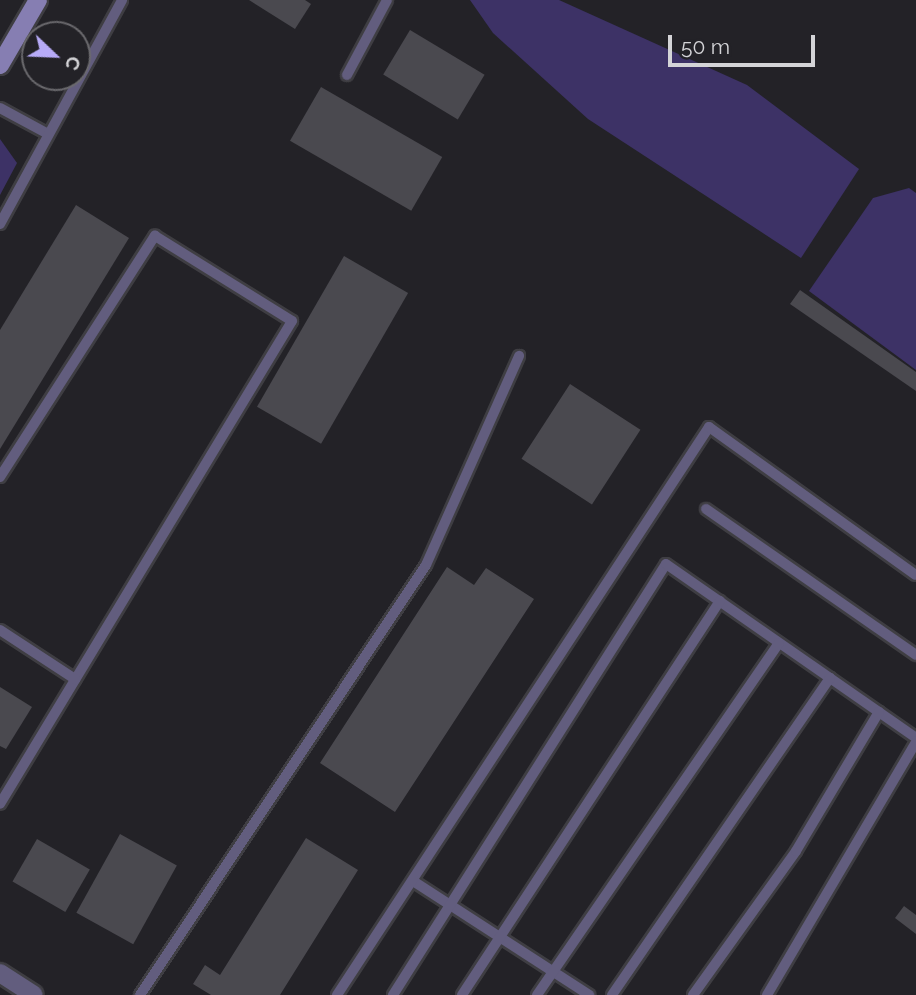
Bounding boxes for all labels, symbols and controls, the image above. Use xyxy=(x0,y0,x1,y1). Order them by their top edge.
north arrow xyxy=(21,21,91,91)
scale bar xyxy=(671,21,818,65)
text: 50 m xyxy=(681,34,730,59)
text: С xyxy=(61,53,86,74)

